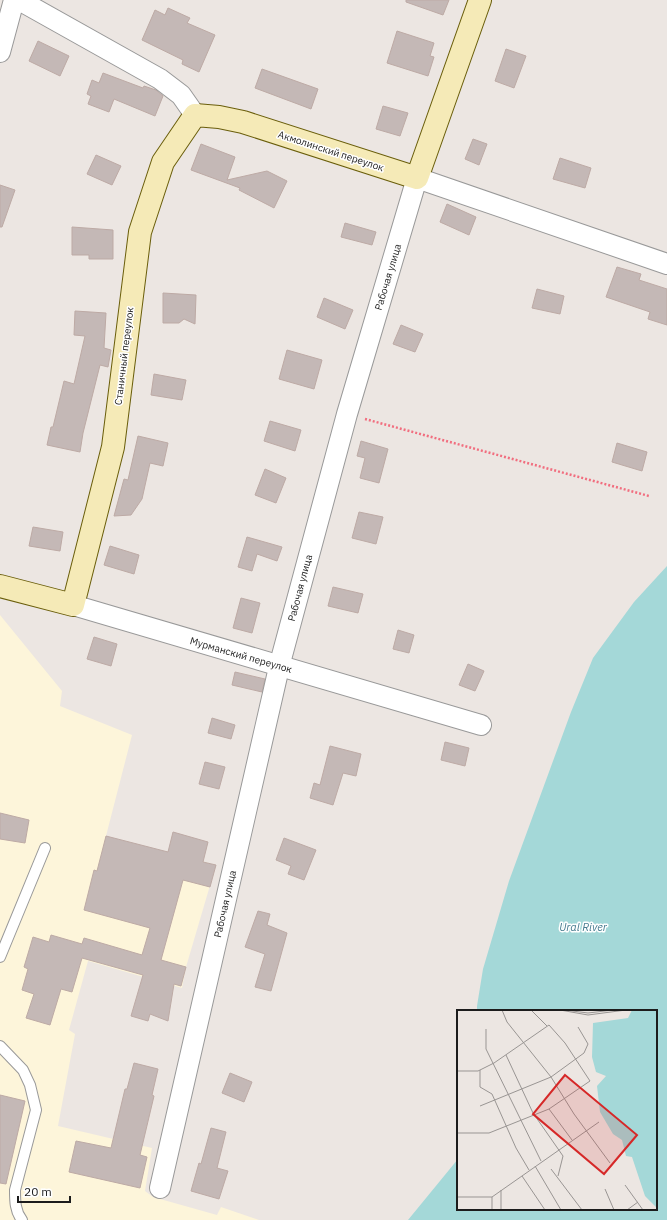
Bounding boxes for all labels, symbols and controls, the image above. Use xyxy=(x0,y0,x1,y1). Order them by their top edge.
street label: Акмолинский переулок xyxy=(276,128,386,174)
street label: Рабочая улица xyxy=(372,242,404,312)
street label: Станичный переулок xyxy=(112,306,137,406)
street label: Рабочая улица xyxy=(285,552,315,623)
street label: Мурманский переулок xyxy=(188,634,294,676)
street label: Рабочая улица xyxy=(211,868,239,939)
water label: Ural River xyxy=(559,920,608,934)
inset map xyxy=(457,1010,657,1210)
scale bar xyxy=(18,1178,70,1204)
text: 20 m xyxy=(24,1184,52,1199)

